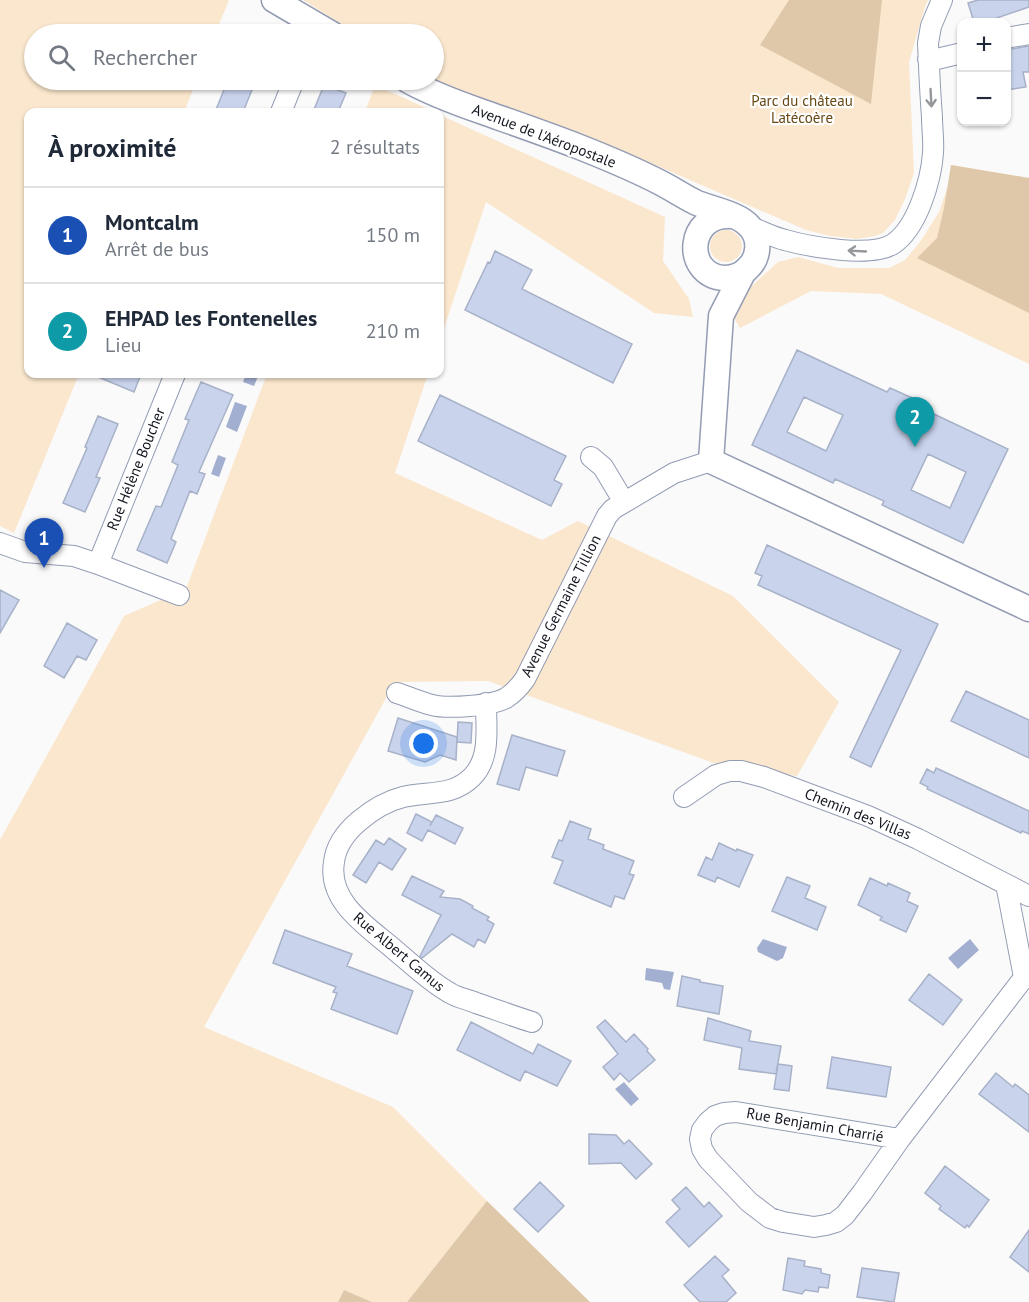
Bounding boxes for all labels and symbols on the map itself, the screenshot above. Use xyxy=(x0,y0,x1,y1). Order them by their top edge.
one-way arrow xyxy=(925,87,936,107)
park label: Parc du château Latécoère xyxy=(751,91,853,127)
street label: Avenue de l'Aéropostale xyxy=(469,99,619,172)
one-way arrow xyxy=(847,245,867,256)
pin: 2 xyxy=(896,398,934,447)
street label: Rue Hélène Boucher xyxy=(102,405,169,533)
pin: 1 xyxy=(24,518,63,568)
street label: Avenue Germaine Tillion xyxy=(516,531,605,680)
your location xyxy=(409,729,438,758)
street label: Chemin des Villas xyxy=(802,783,914,844)
street label: Rue Albert Camus xyxy=(350,908,449,995)
street label: Rue Benjamin Charrié xyxy=(745,1103,885,1146)

